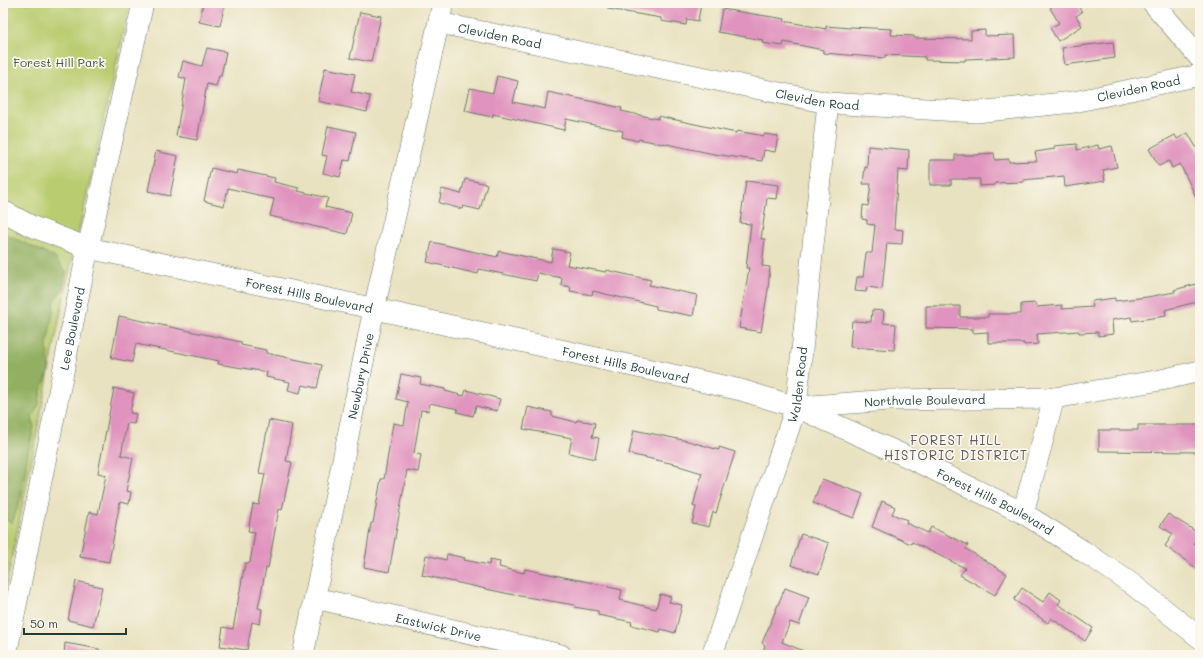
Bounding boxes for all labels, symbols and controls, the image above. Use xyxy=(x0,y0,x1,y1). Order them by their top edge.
street label: Cleviden Road xyxy=(457,19,543,52)
park label: Forest Hill Park xyxy=(13,54,105,70)
street label: Cleviden Road xyxy=(1096,71,1182,105)
street label: Cleviden Road xyxy=(774,84,860,113)
street label: Forest Hills Boulevard xyxy=(244,274,375,316)
street label: Lee Boulevard xyxy=(56,285,88,371)
street label: Newbury Drive xyxy=(344,331,377,420)
street label: Forest Hills Boulevard xyxy=(561,343,691,386)
street label: Walden Road xyxy=(783,346,810,425)
street label: Northvale Boulevard xyxy=(864,391,986,410)
district label: FOREST HILL HISTORIC DISTRICT xyxy=(884,431,1028,463)
street label: Forest Hills Boulevard xyxy=(934,464,1057,538)
street label: Eastwick Drive xyxy=(394,609,483,644)
scale bar xyxy=(24,610,126,636)
text: 50 m xyxy=(30,615,58,631)

